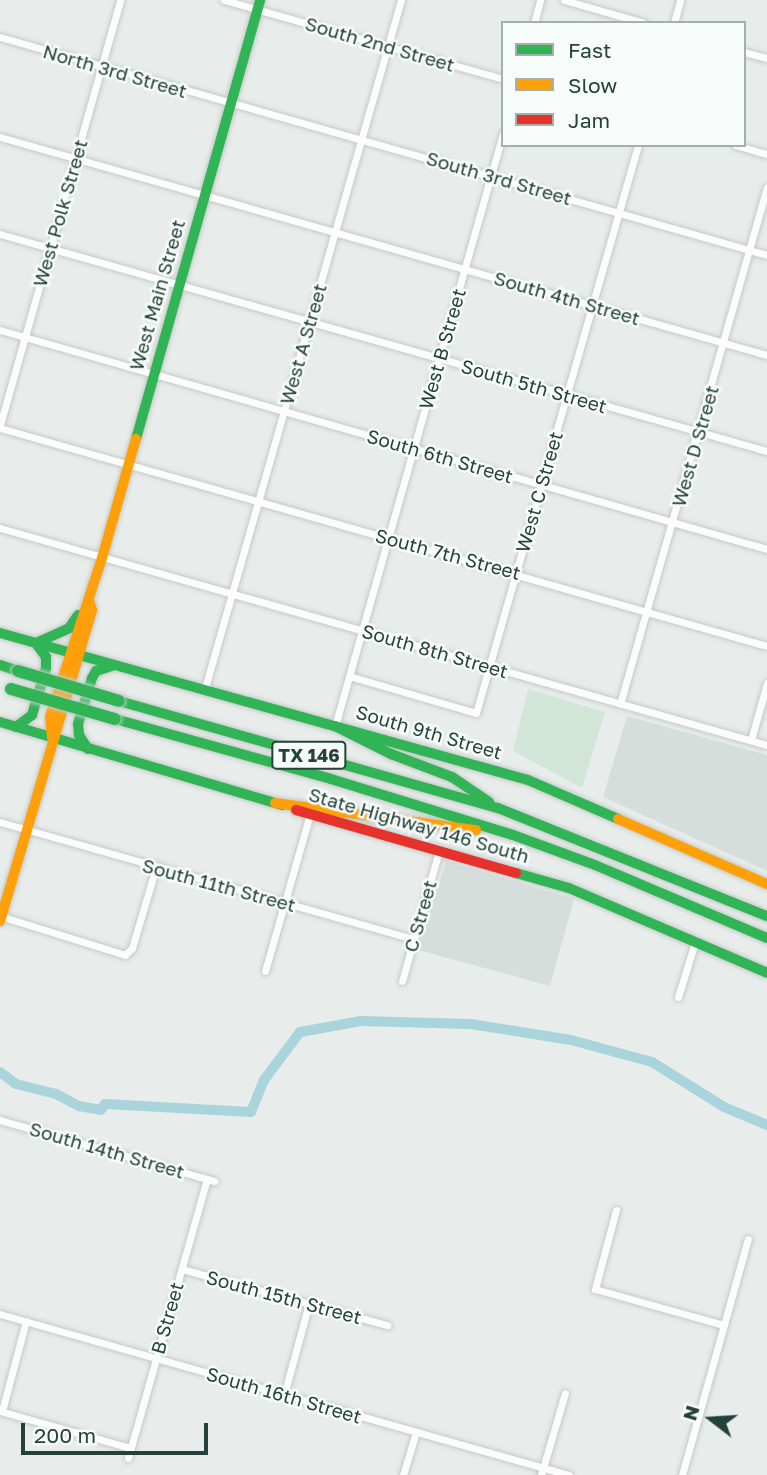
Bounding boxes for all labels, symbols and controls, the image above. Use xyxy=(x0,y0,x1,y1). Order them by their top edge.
street label: South 2nd Street xyxy=(303,12,457,76)
legend xyxy=(501,21,746,147)
text: Fast xyxy=(568,37,611,63)
street label: North 3rd Street xyxy=(40,40,190,102)
text: Slow xyxy=(568,72,617,98)
text: Jam xyxy=(568,107,610,133)
street label: West Polk Street xyxy=(28,137,92,289)
street label: South 3rd Street xyxy=(424,146,574,210)
street label: West Main Street xyxy=(125,217,189,373)
street label: South 4th Street xyxy=(491,266,643,330)
street label: West A Street xyxy=(275,281,331,407)
street label: West B Street xyxy=(414,286,470,412)
street label: South 5th Street xyxy=(459,354,609,418)
street label: West D Street xyxy=(667,383,723,509)
street label: South 6th Street xyxy=(364,424,516,488)
street label: West C Street xyxy=(511,429,567,555)
street label: South 7th Street xyxy=(373,524,523,584)
street label: South 8th Street xyxy=(359,619,511,683)
street label: South 9th Street xyxy=(353,700,505,764)
road number: TX 146 xyxy=(270,740,348,770)
street label: State Highway 146 South xyxy=(306,783,532,867)
street label: South 11th Street xyxy=(140,854,298,916)
street label: C Street xyxy=(399,877,441,955)
street label: South 14th Street xyxy=(27,1117,187,1183)
street label: South 15th Street xyxy=(204,1265,364,1329)
street label: B Street xyxy=(146,1279,188,1357)
street label: South 16th Street xyxy=(204,1362,364,1428)
north arrow xyxy=(676,1384,746,1454)
text: N xyxy=(677,1402,704,1423)
scale bar xyxy=(24,1408,212,1452)
text: 200 m xyxy=(34,1422,96,1448)

